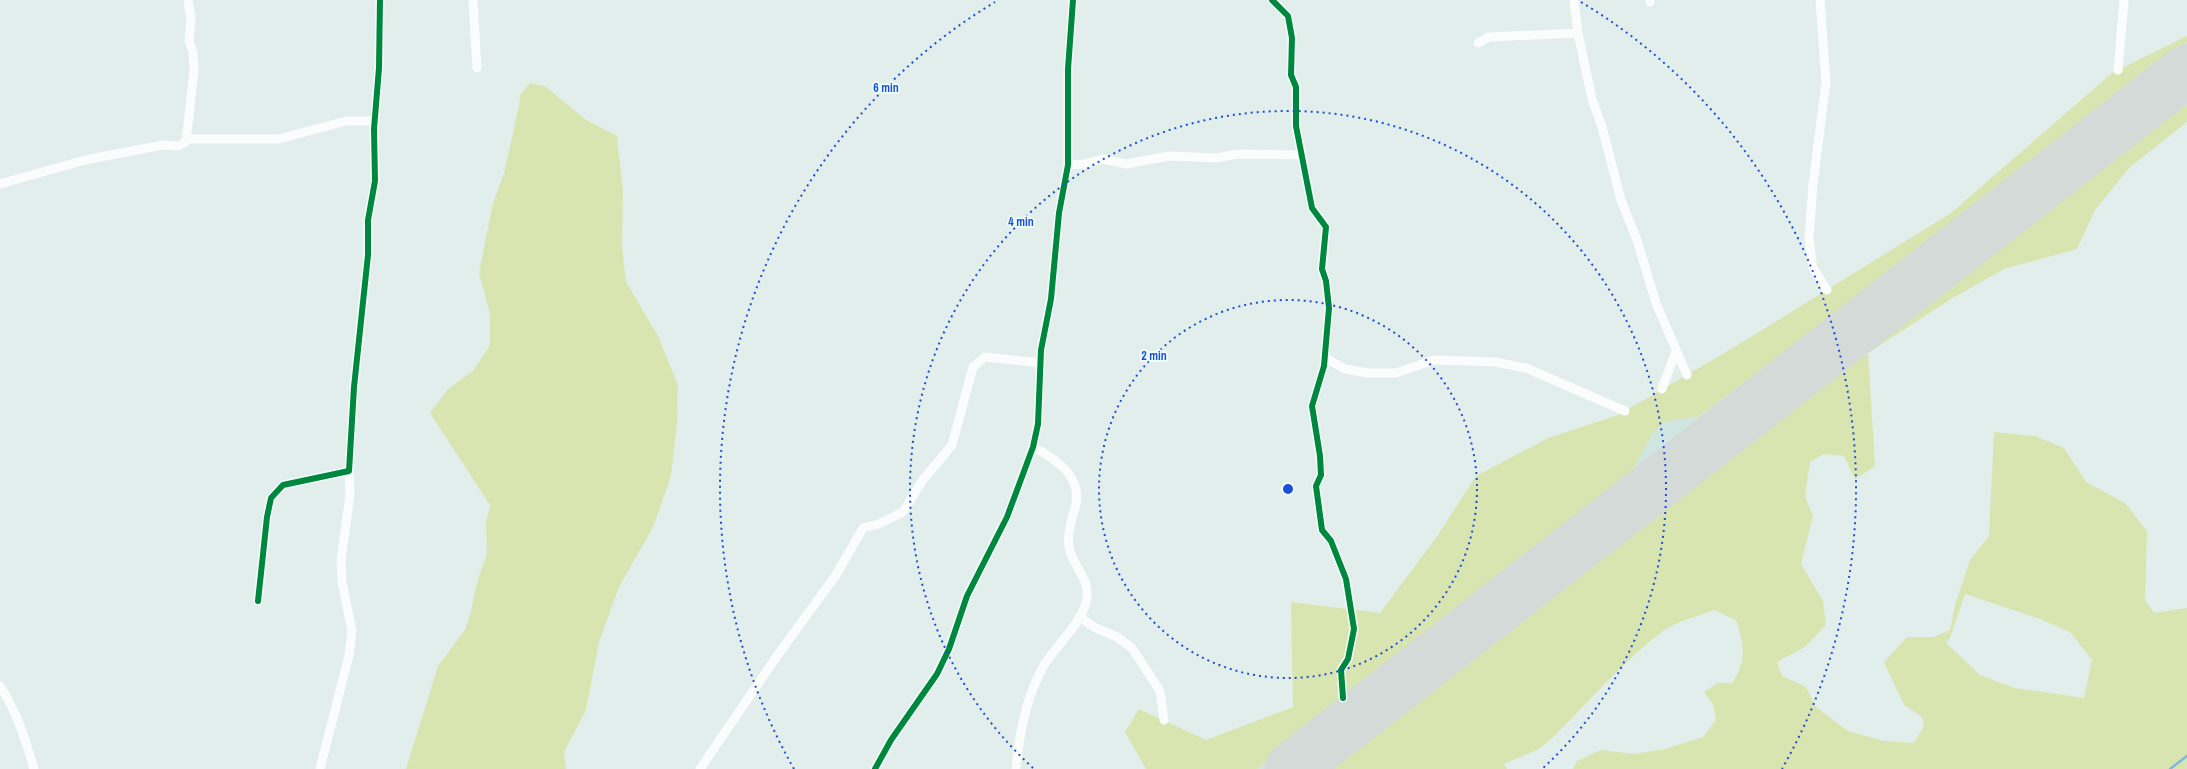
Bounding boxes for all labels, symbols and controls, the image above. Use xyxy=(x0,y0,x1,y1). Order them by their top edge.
text: 6 min xyxy=(873,80,899,96)
text: 4 min xyxy=(1008,214,1034,230)
text: 2 min xyxy=(1141,348,1167,364)
centre of rings xyxy=(1281,482,1295,496)

